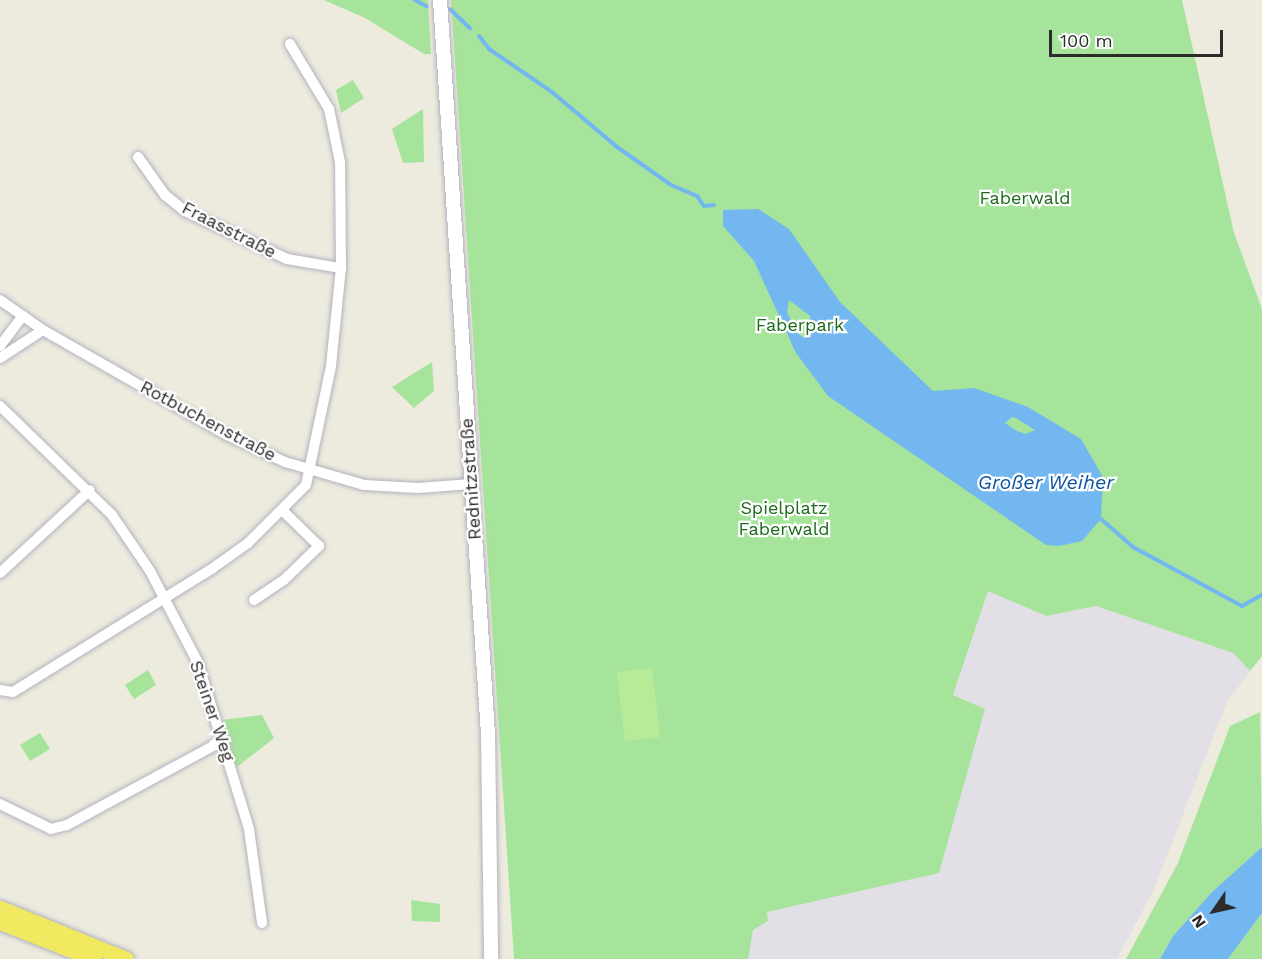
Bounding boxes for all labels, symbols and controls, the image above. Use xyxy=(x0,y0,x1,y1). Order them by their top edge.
scale bar xyxy=(1052,18,1226,56)
text: 100 m xyxy=(1060,30,1113,51)
park label: Faberwald xyxy=(979,187,1071,209)
street label: Fraasstraße xyxy=(178,197,280,263)
park label: Faberpark xyxy=(756,314,844,336)
street label: Rotbuchenstraße xyxy=(136,376,280,466)
street label: Rednitzstraße xyxy=(456,417,486,541)
water label: Großer Weiher xyxy=(977,470,1115,494)
park label: Spielplatz Faberwald xyxy=(738,498,830,540)
street label: Steiner Weg xyxy=(185,657,239,765)
north arrow xyxy=(1184,881,1244,941)
text: N xyxy=(1187,911,1210,932)

